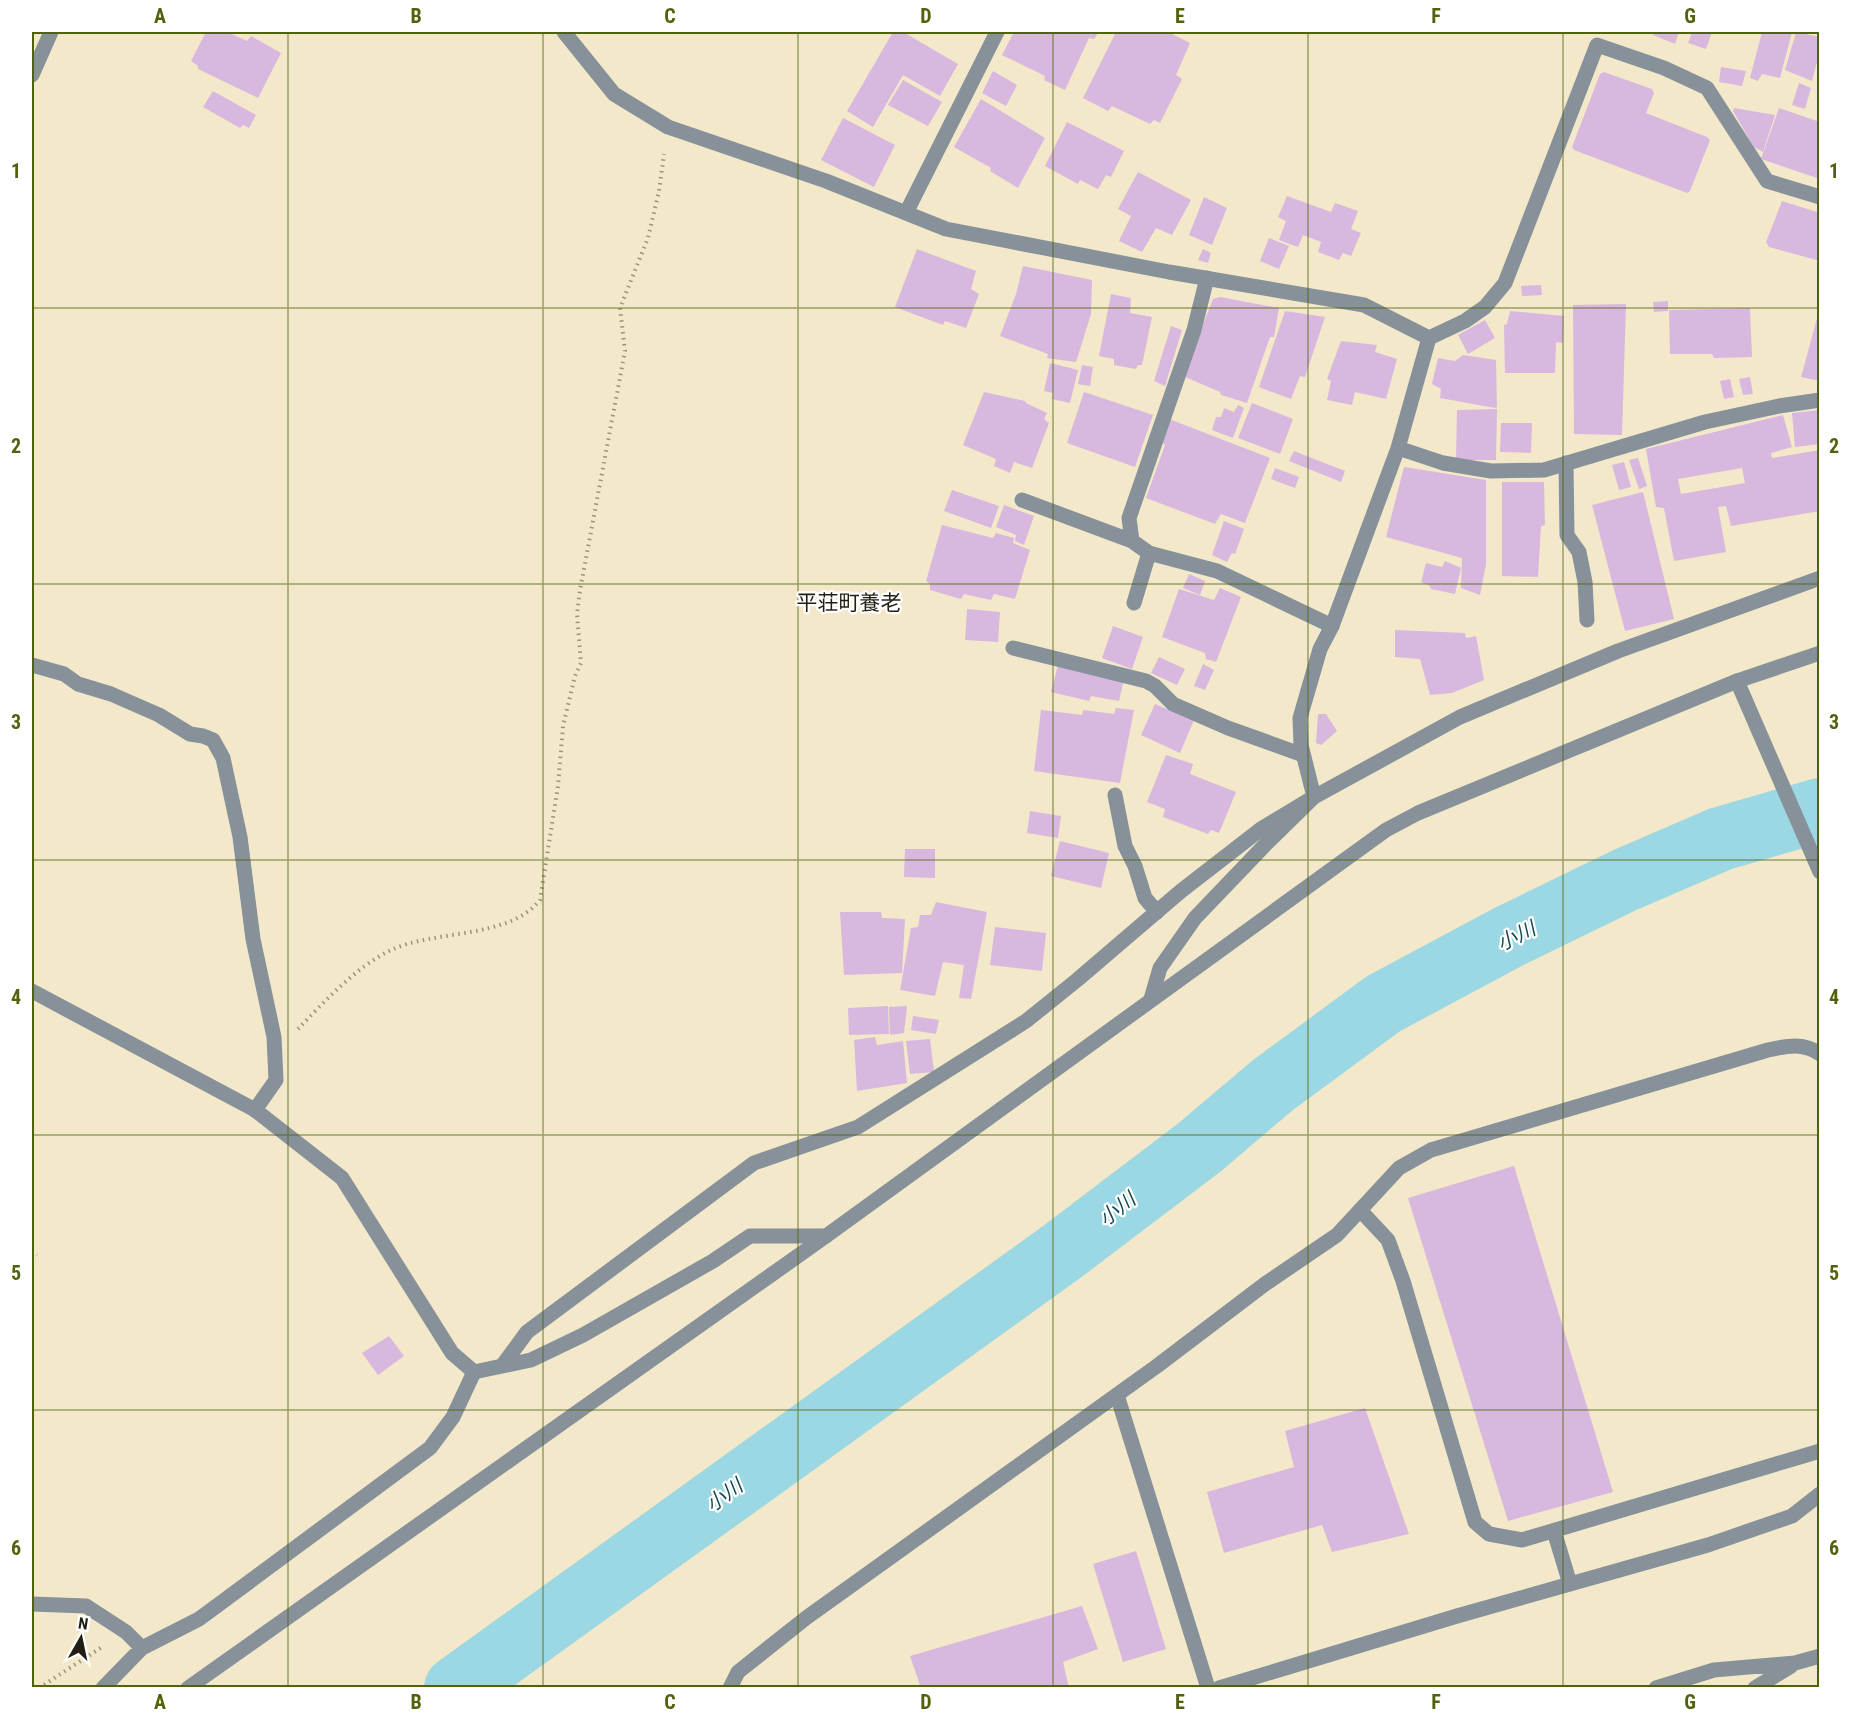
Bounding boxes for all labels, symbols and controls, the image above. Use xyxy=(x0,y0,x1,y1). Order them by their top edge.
text: A xyxy=(154,4,166,28)
text: B xyxy=(410,4,422,28)
text: C xyxy=(664,4,676,28)
text: D xyxy=(920,4,932,28)
text: E xyxy=(1175,4,1185,28)
text: F xyxy=(1431,4,1441,28)
text: G xyxy=(1684,4,1696,28)
text: 1 xyxy=(11,159,21,183)
text: 1 xyxy=(1829,159,1839,183)
text: 2 xyxy=(11,434,21,458)
text: 2 xyxy=(1829,434,1839,458)
district label: 平荘町養老 xyxy=(797,591,902,615)
text: 3 xyxy=(11,710,21,734)
text: 3 xyxy=(1829,710,1839,734)
water label: 小川 xyxy=(1493,915,1541,956)
text: 4 xyxy=(11,985,21,1009)
text: 4 xyxy=(1829,985,1839,1009)
water label: 小川 xyxy=(1094,1186,1142,1231)
text: 5 xyxy=(11,1261,21,1285)
text: 5 xyxy=(1829,1261,1839,1285)
water label: 小川 xyxy=(701,1472,749,1516)
text: 6 xyxy=(11,1536,21,1560)
text: 6 xyxy=(1829,1536,1839,1560)
north arrow xyxy=(51,1608,111,1668)
text: N xyxy=(77,1614,90,1634)
text: A xyxy=(154,1690,166,1714)
text: B xyxy=(410,1690,422,1714)
text: C xyxy=(664,1690,676,1714)
text: D xyxy=(920,1690,932,1714)
text: E xyxy=(1175,1690,1185,1714)
text: F xyxy=(1431,1690,1441,1714)
text: G xyxy=(1684,1690,1696,1714)

